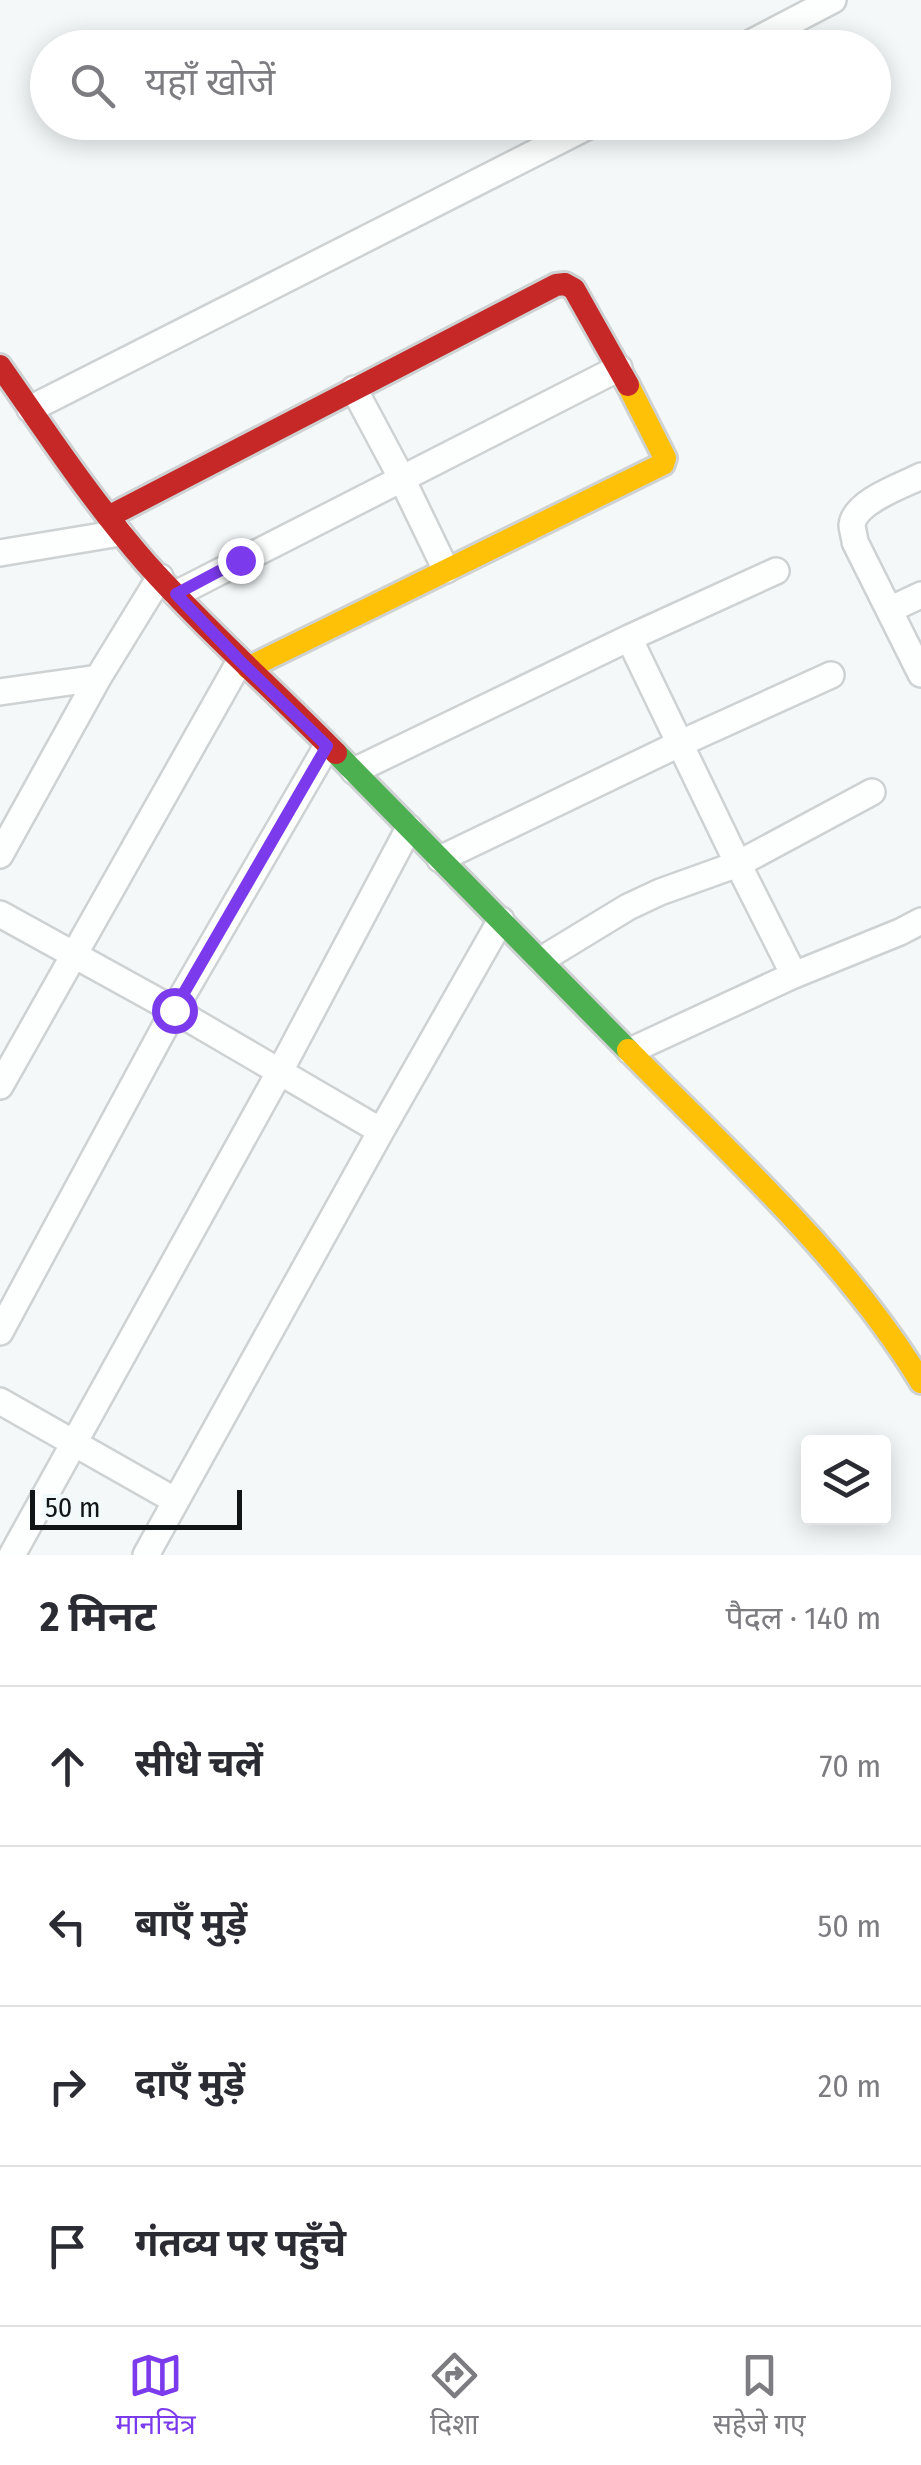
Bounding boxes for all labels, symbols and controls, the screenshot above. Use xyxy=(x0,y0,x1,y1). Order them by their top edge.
search box xyxy=(30,30,891,140)
icon: search xyxy=(65,58,120,113)
text: यहाँ खोजें xyxy=(145,59,275,105)
route end xyxy=(218,538,264,584)
route start xyxy=(152,988,198,1034)
map controls xyxy=(801,1435,891,1525)
button: layers xyxy=(801,1435,891,1525)
scale bar xyxy=(30,1485,242,1530)
text: 50 m xyxy=(45,1491,101,1524)
text: 2 मिनट xyxy=(40,1592,156,1642)
text: पैदल · 140 m xyxy=(726,1599,881,1637)
icon: ahead xyxy=(40,1739,95,1794)
text: सीधे चलें xyxy=(135,1740,263,1786)
text: 70 m xyxy=(820,1747,881,1785)
icon: left xyxy=(40,1899,95,1954)
text: बाएँ मुड़ें xyxy=(135,1900,247,1946)
text: 50 m xyxy=(818,1907,881,1945)
icon: right xyxy=(40,2059,95,2114)
text: दाएँ मुड़ें xyxy=(135,2060,245,2106)
text: 20 m xyxy=(818,2067,881,2105)
icon: arrive xyxy=(40,2219,95,2274)
text: गंतव्य पर पहुँचे xyxy=(135,2220,346,2266)
tab: मानचित्र xyxy=(116,2348,196,2445)
tab: दिशा xyxy=(427,2348,482,2445)
tab: सहेजे गए xyxy=(713,2348,805,2445)

